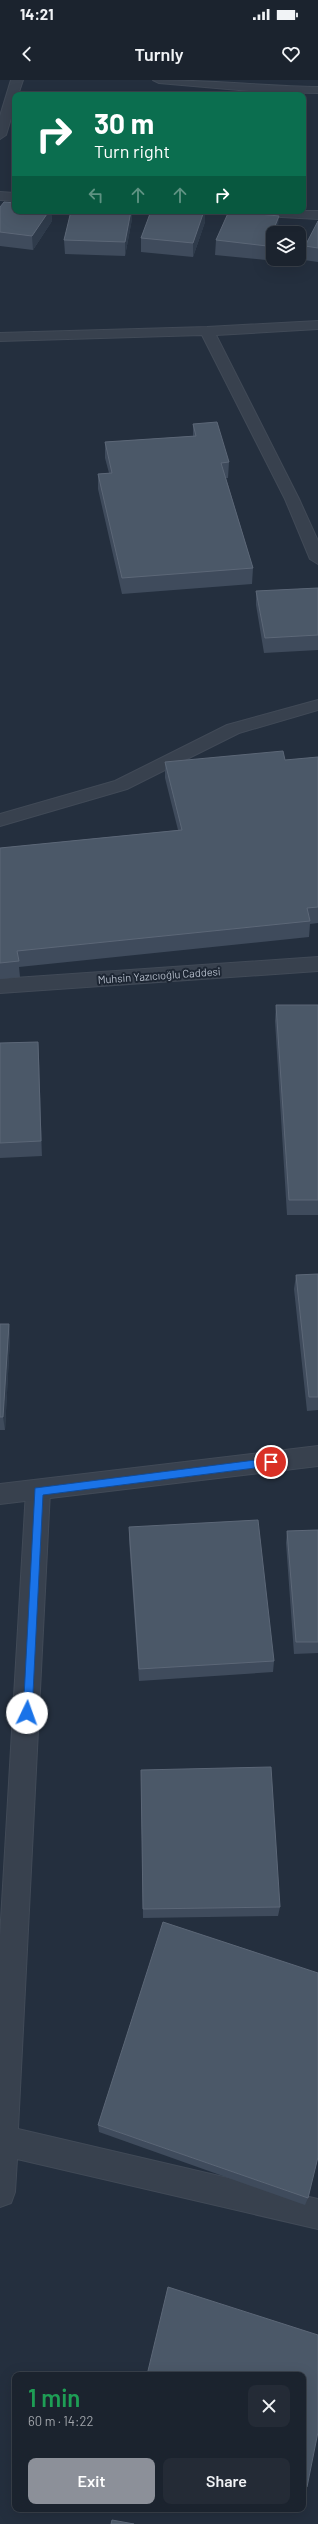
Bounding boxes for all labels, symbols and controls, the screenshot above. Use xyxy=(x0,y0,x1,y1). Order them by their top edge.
text: 14:21 xyxy=(20,5,53,23)
icon: back xyxy=(16,43,38,65)
text: Turnly xyxy=(135,43,184,65)
icon: heart xyxy=(280,43,302,65)
text: 30 m xyxy=(94,106,154,140)
icon: right xyxy=(28,108,80,160)
text: Turn right xyxy=(94,140,170,162)
icon: left xyxy=(85,184,107,206)
icon: ahead xyxy=(127,184,149,206)
icon: ahead xyxy=(169,184,191,206)
icon: right xyxy=(211,184,233,206)
map controls xyxy=(266,226,306,266)
button: layers xyxy=(266,226,306,266)
street label: Muhsin Yazıcıoğlu Caddesi xyxy=(97,964,221,986)
pin xyxy=(254,1445,288,1479)
icon: arrive xyxy=(260,1451,282,1473)
position arrow xyxy=(6,1692,48,1734)
text: 1 min xyxy=(28,2383,80,2412)
button: close xyxy=(248,2385,290,2427)
text: 60 m · 14:22 xyxy=(28,2413,93,2429)
button: Exit xyxy=(28,2458,155,2504)
button: Share xyxy=(163,2458,290,2504)

